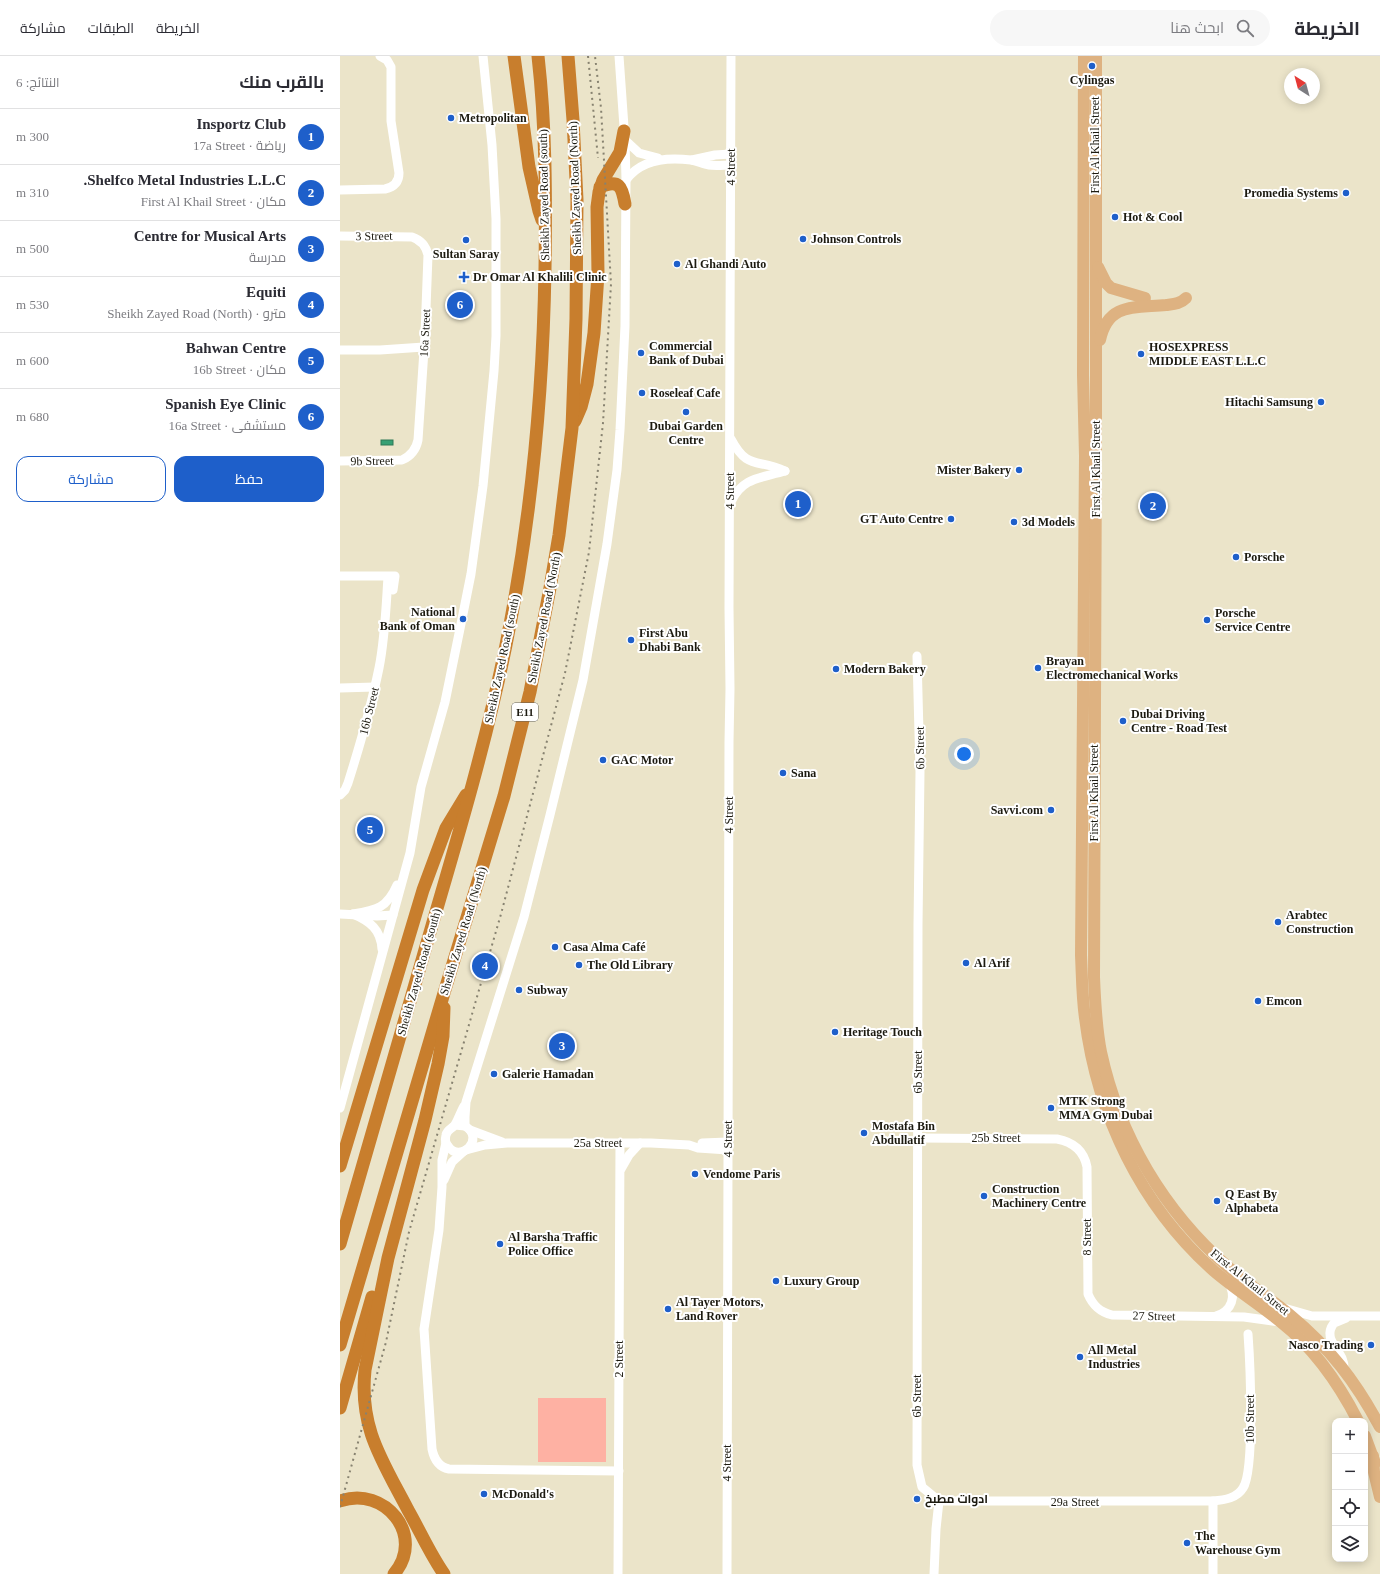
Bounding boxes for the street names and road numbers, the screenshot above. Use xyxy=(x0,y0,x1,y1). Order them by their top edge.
street label: First Al Khail Street xyxy=(1088,96,1102,194)
street label: Sheikh Zayed Road (North) xyxy=(566,121,584,255)
street label: Sheikh Zayed Road (south) xyxy=(536,129,552,261)
street label: 4 Street xyxy=(724,148,738,186)
street label: 3 Street xyxy=(355,229,393,243)
street label: 16a Street xyxy=(417,308,433,357)
street label: First Al Khail Street xyxy=(1089,420,1103,518)
street label: 9b Street xyxy=(350,454,394,468)
street label: 4 Street xyxy=(723,472,737,510)
street label: Sheikh Zayed Road (North) xyxy=(524,551,564,685)
street label: Sheikh Zayed Road (south) xyxy=(481,593,523,725)
street label: 16b Street xyxy=(356,685,382,736)
road number: E11 xyxy=(512,703,538,721)
street label: 6b Street xyxy=(913,726,927,770)
street label: First Al Khail Street xyxy=(1087,744,1101,842)
street label: 4 Street xyxy=(722,796,736,834)
street label: Sheikh Zayed Road (North) xyxy=(437,865,489,997)
street label: Sheikh Zayed Road (south) xyxy=(394,907,444,1037)
street label: 6b Street xyxy=(911,1050,925,1094)
street label: 4 Street xyxy=(721,1120,735,1158)
street label: 25b Street xyxy=(972,1131,1021,1145)
street label: 25a Street xyxy=(574,1136,623,1150)
street label: 8 Street xyxy=(1080,1218,1094,1256)
street label: First Al Khail Street xyxy=(1208,1246,1293,1318)
street label: 27 Street xyxy=(1132,1309,1176,1323)
street label: 2 Street xyxy=(612,1340,626,1378)
street label: 6b Street xyxy=(910,1374,924,1418)
street label: 10b Street xyxy=(1243,1394,1257,1444)
street label: 4 Street xyxy=(720,1444,734,1482)
street label: 29a Street xyxy=(1051,1495,1100,1509)

